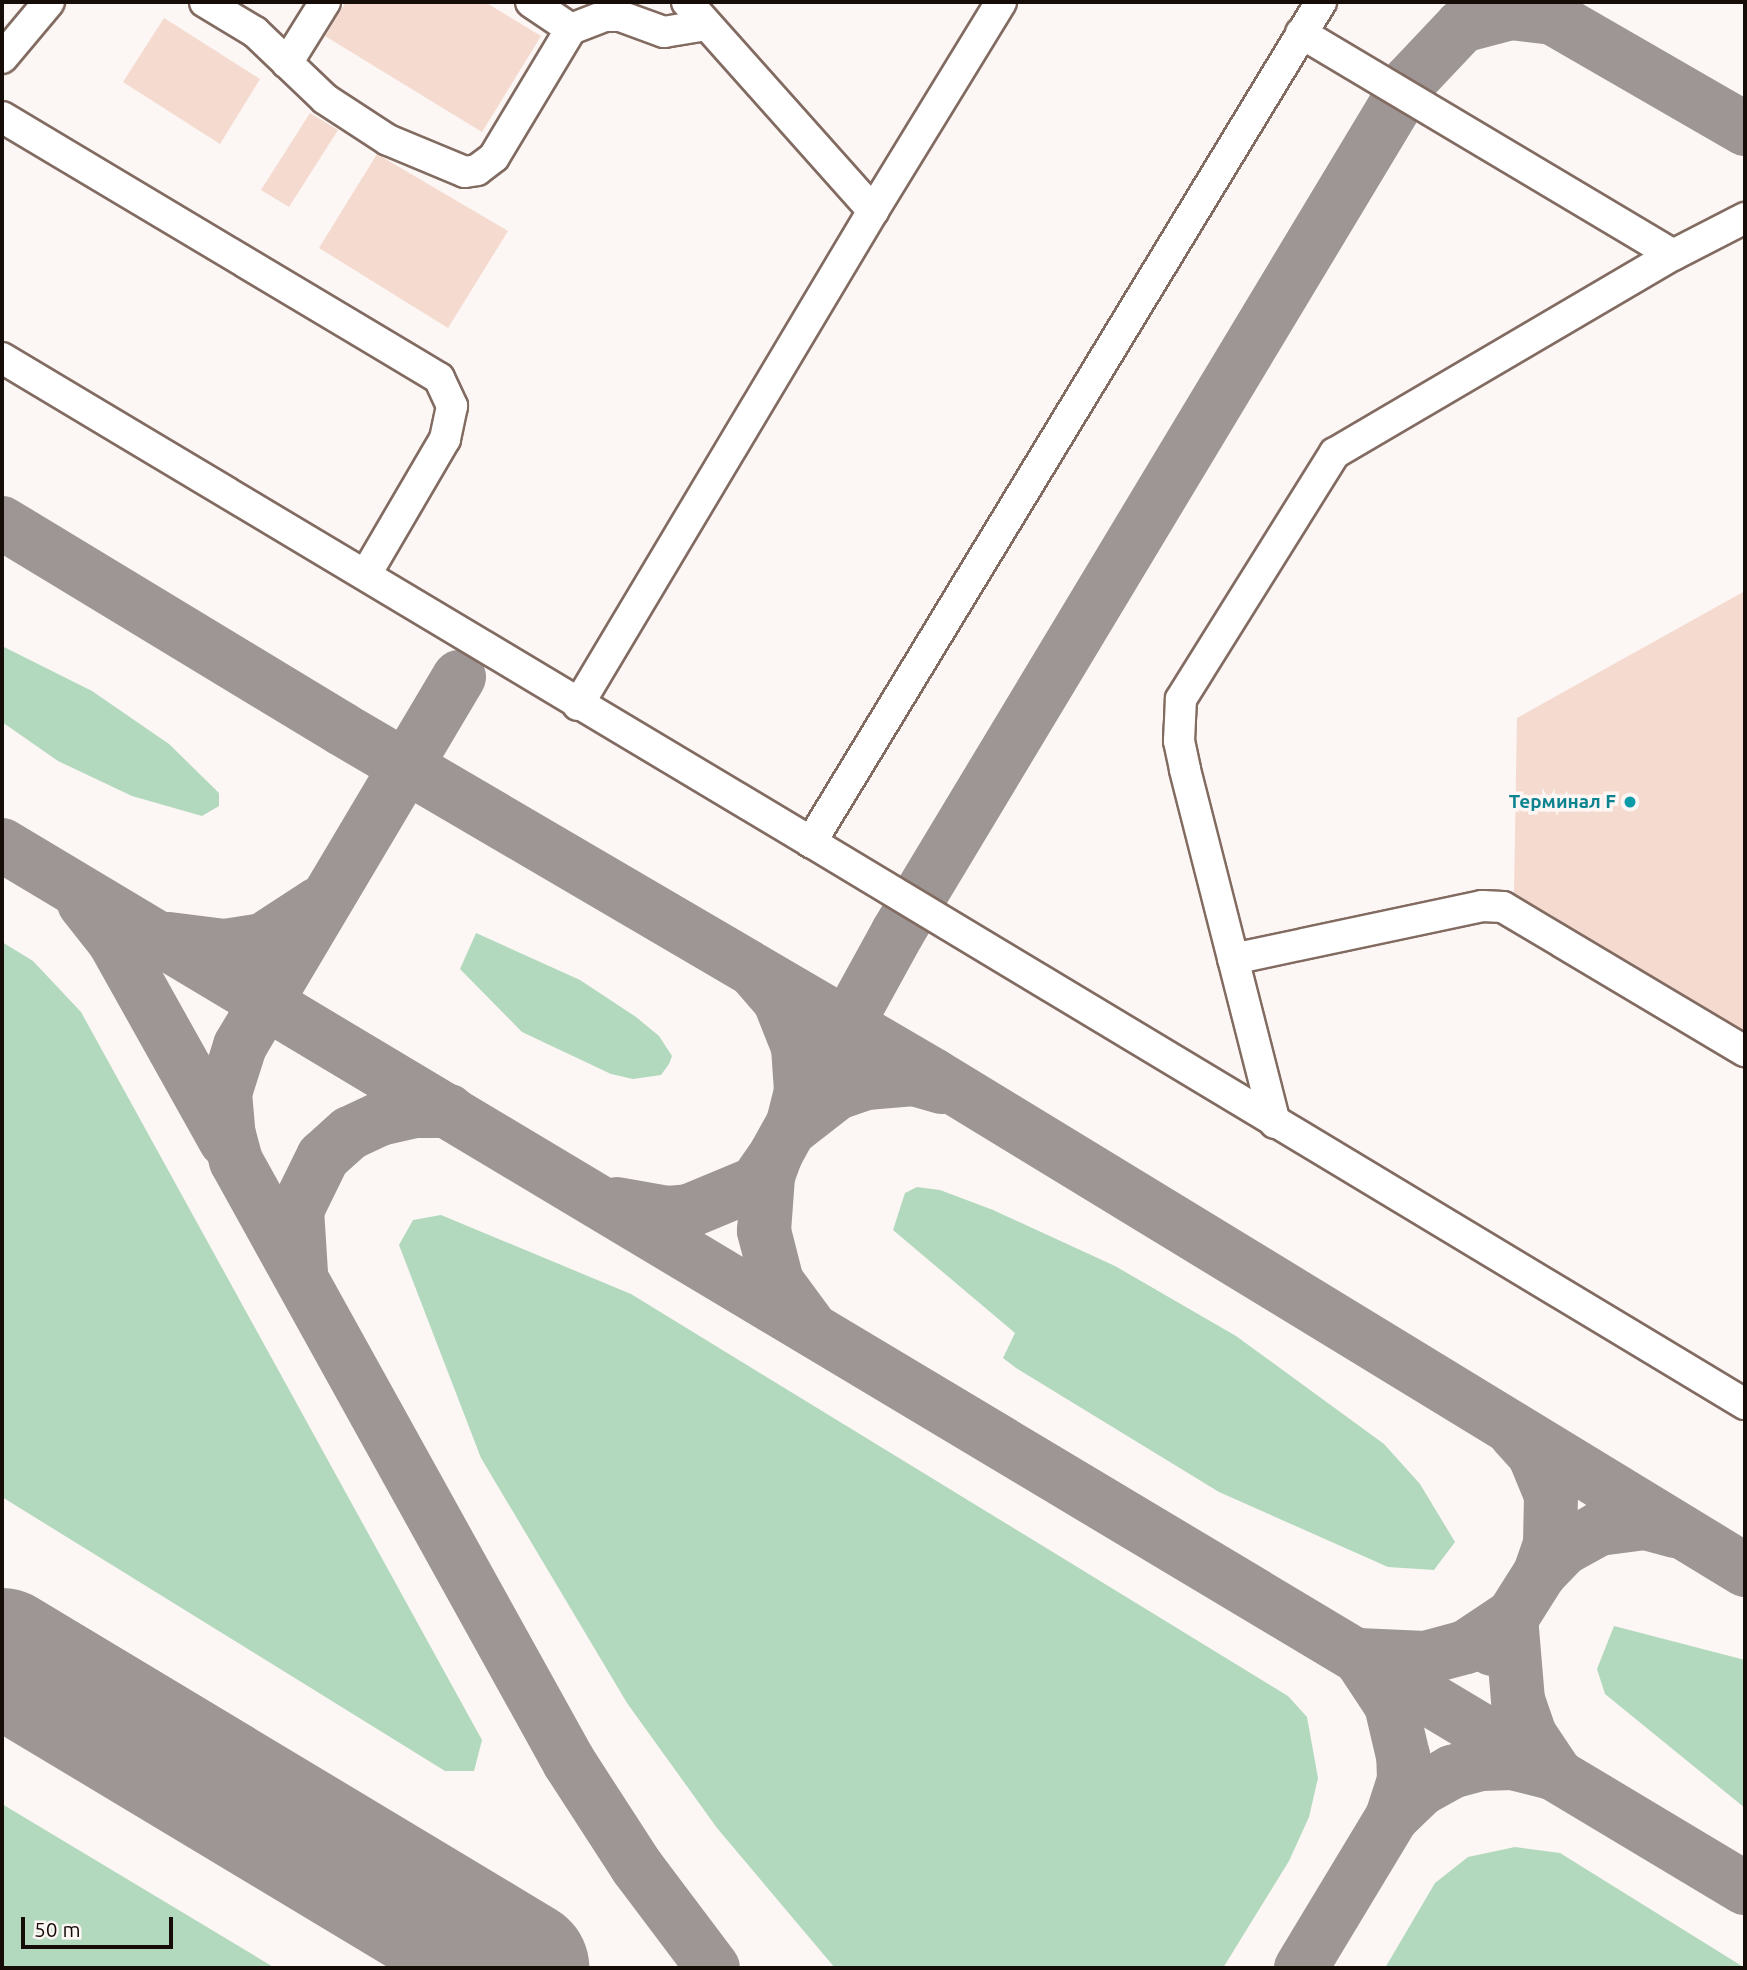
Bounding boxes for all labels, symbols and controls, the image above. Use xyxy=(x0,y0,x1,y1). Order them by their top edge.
place label: Терминал F xyxy=(1509,791,1616,813)
marker: Терминал F xyxy=(1622,794,1638,810)
scale bar xyxy=(24,1904,177,1948)
text: 50 m xyxy=(34,1917,81,1941)

